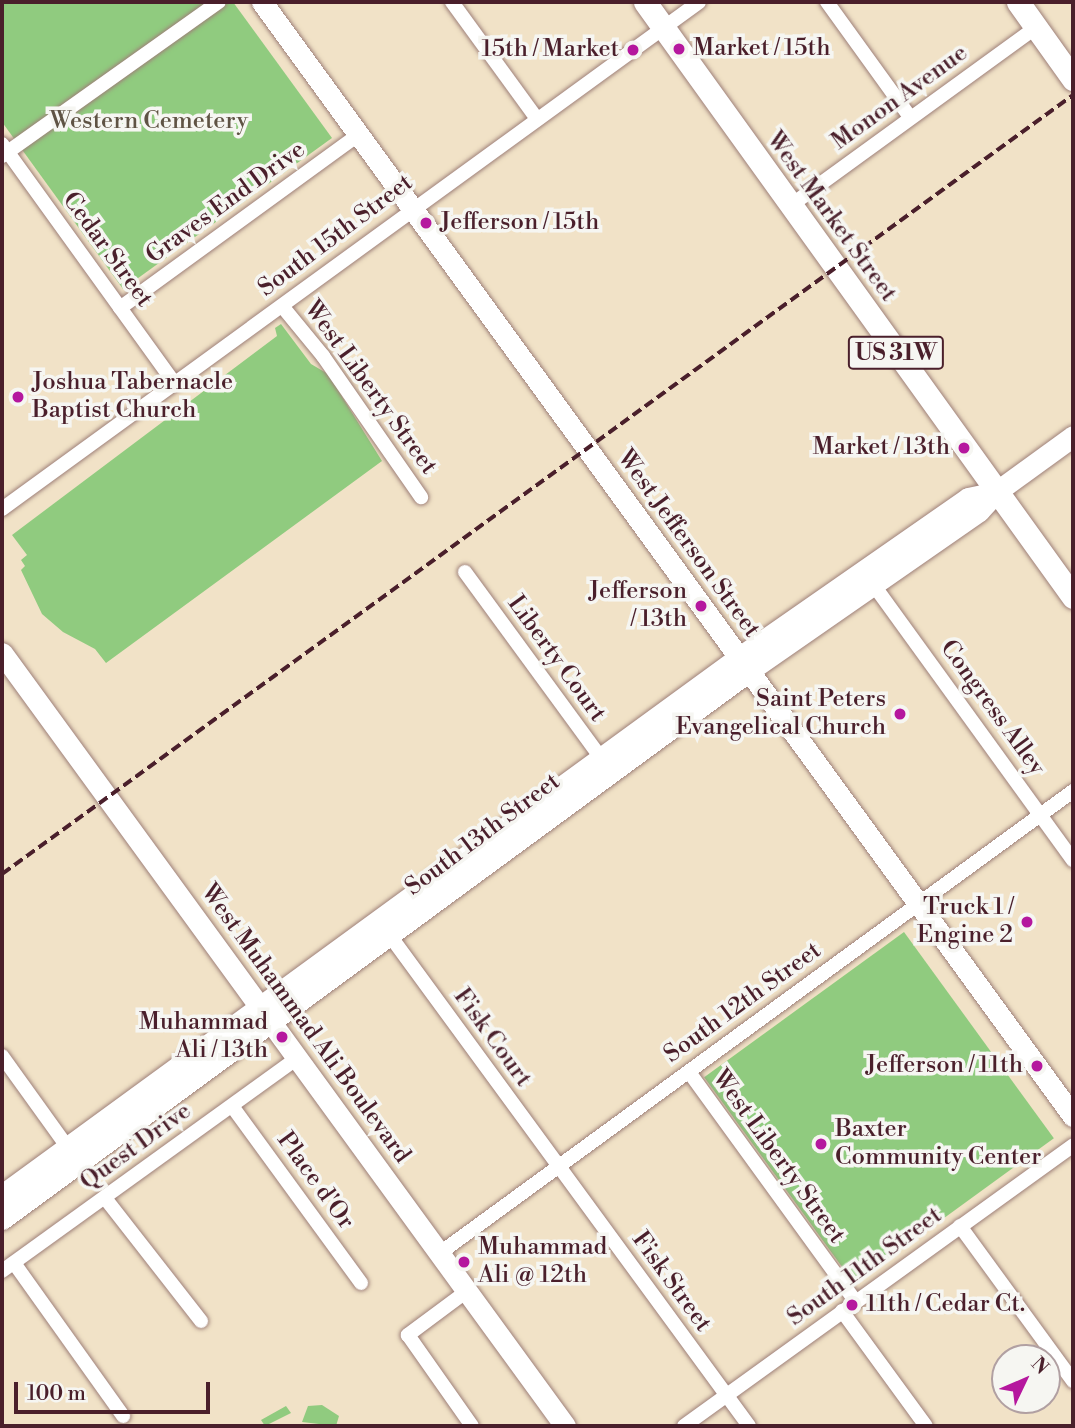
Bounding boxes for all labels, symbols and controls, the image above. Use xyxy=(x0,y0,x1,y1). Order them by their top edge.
place label: Market / 15th xyxy=(693,35,830,63)
place label: 15th / Market xyxy=(482,36,619,64)
street label: Monon Avenue xyxy=(826,39,974,157)
marker: Market / 15th xyxy=(671,41,687,57)
marker: 15th / Market xyxy=(625,42,641,58)
park label: Western Cemetery xyxy=(50,108,248,136)
street label: West Market Street xyxy=(760,126,902,308)
street label: Graves End Drive xyxy=(141,136,311,270)
street label: South 15th Street xyxy=(253,169,419,303)
street label: Cedar Street xyxy=(56,187,158,313)
place label: Jefferson / 15th xyxy=(440,209,599,237)
marker: Jefferson / 15th xyxy=(418,215,434,231)
street label: West Liberty Street xyxy=(297,296,443,480)
road number: US 31W xyxy=(847,334,945,372)
place label: Joshua Tabernacle Baptist Church xyxy=(32,369,233,425)
marker: Joshua Tabernacle Baptist Church xyxy=(10,389,26,405)
place label: Market / 13th xyxy=(812,434,950,462)
marker: Market / 13th xyxy=(956,440,972,456)
street label: West Jefferson Street xyxy=(610,445,766,643)
place label: Jefferson / 13th xyxy=(589,578,687,634)
street label: Liberty Court xyxy=(501,590,611,728)
marker: Jefferson / 13th xyxy=(693,598,709,614)
street label: Congress Alley xyxy=(933,635,1051,781)
place label: Saint Peters Evangelical Church xyxy=(675,686,886,742)
marker: Saint Peters Evangelical Church xyxy=(892,706,908,722)
street label: South 13th Street xyxy=(400,768,566,902)
street label: West Muhammad Ali Boulevard xyxy=(194,879,416,1169)
place label: Truck 1 / Engine 2 xyxy=(917,894,1013,950)
marker: Truck 1 / Engine 2 xyxy=(1019,914,1035,930)
street label: South 12th Street xyxy=(659,936,827,1070)
street label: Fisk Court xyxy=(447,983,537,1093)
place label: Muhammad Ali / 13th xyxy=(139,1009,268,1065)
marker: Muhammad Ali / 13th xyxy=(274,1029,290,1045)
place label: Jefferson / 11th xyxy=(866,1052,1023,1080)
marker: Jefferson / 11th xyxy=(1029,1058,1045,1074)
street label: West Liberty Street xyxy=(705,1065,851,1249)
street label: Quest Drive xyxy=(75,1097,197,1197)
place label: Baxter Community Center xyxy=(835,1116,1041,1172)
street label: Place d'Or xyxy=(270,1127,360,1235)
marker: Baxter Community Center xyxy=(813,1136,829,1152)
street label: South 11th Street xyxy=(782,1201,948,1333)
street label: Fisk Street xyxy=(625,1226,717,1338)
place label: Muhammad Ali @ 12th xyxy=(478,1234,607,1290)
marker: Muhammad Ali @ 12th xyxy=(456,1254,472,1270)
place label: 11th / Cedar Ct. xyxy=(866,1291,1025,1319)
marker: 11th / Cedar Ct. xyxy=(844,1297,860,1313)
north arrow xyxy=(991,1344,1061,1414)
text: N xyxy=(1026,1352,1054,1380)
scale bar xyxy=(18,1368,214,1412)
text: 100 m xyxy=(27,1381,86,1407)

